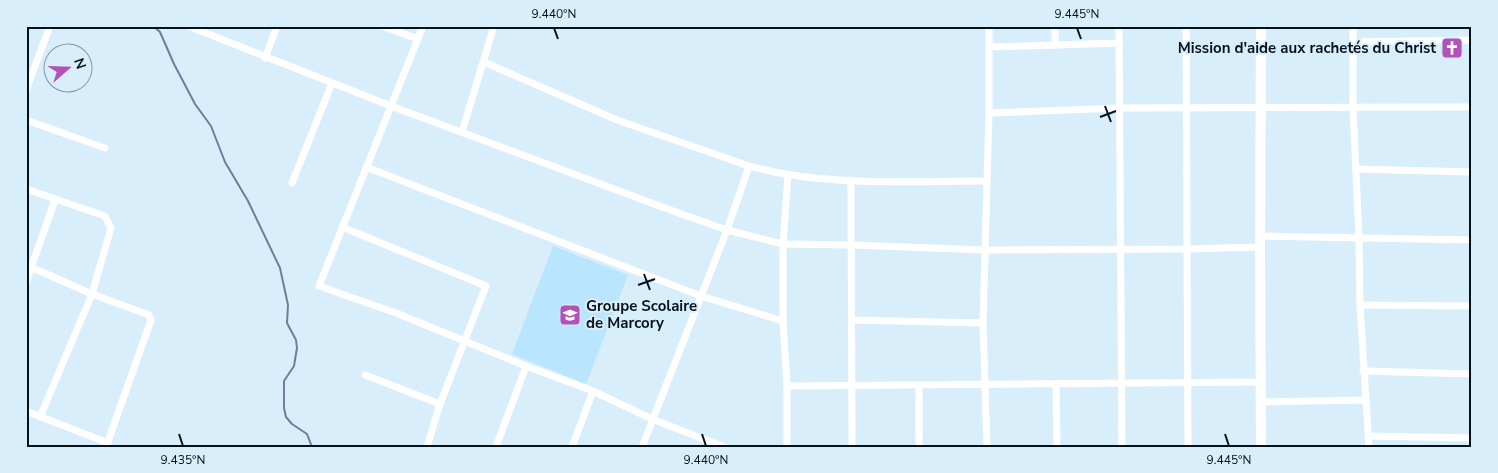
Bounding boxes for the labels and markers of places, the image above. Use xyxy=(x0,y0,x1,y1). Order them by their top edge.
church icon: Mission d'aide aux rachetés du Christ xyxy=(1440,36,1464,60)
place label: Mission d'aide aux rachetés du Christ xyxy=(1178,38,1436,58)
place label: Groupe Scolaire de Marcory xyxy=(586,296,697,333)
school or university icon: Groupe Scolaire de Marcory xyxy=(558,303,582,327)

